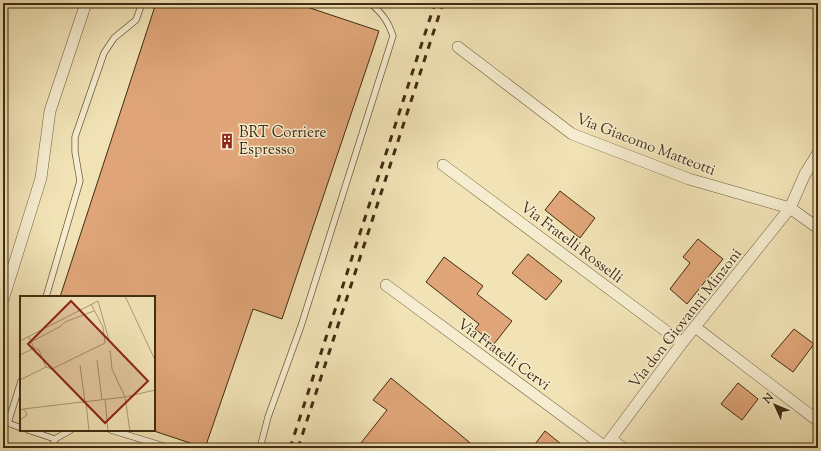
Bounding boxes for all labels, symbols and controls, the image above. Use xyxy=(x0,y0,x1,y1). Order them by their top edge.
street label: Via Giacomo Matteotti xyxy=(573,109,718,182)
place label: BRT Corriere Espresso xyxy=(239,123,327,161)
building icon: BRT Corriere Espresso xyxy=(218,132,236,150)
street label: Via Fratelli Rosselli xyxy=(515,198,627,289)
street label: Via don Giovanni Minzoni xyxy=(625,245,747,393)
inset map xyxy=(20,296,155,431)
street label: Via Fratelli Cervi xyxy=(452,314,554,396)
north arrow xyxy=(755,385,795,425)
text: N xyxy=(759,390,777,408)

